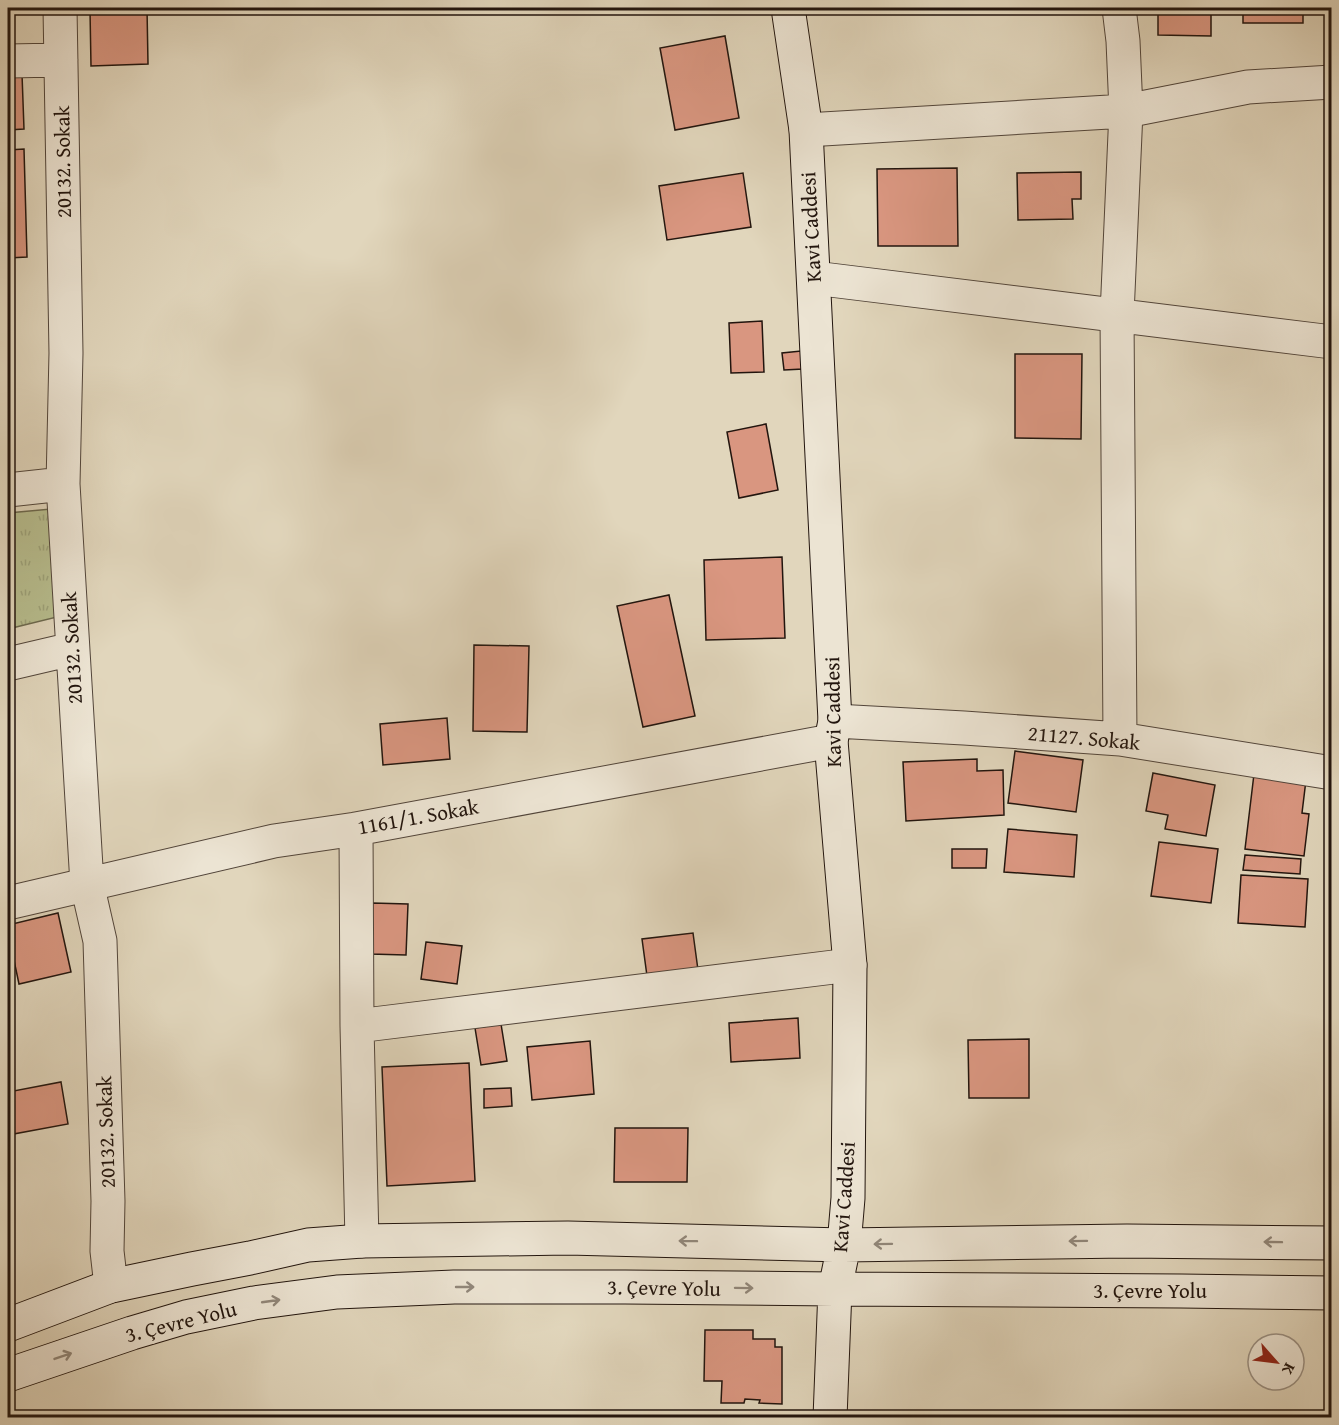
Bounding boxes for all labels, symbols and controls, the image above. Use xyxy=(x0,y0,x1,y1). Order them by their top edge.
street label: 20132. Sokak xyxy=(46,105,79,219)
street label: Kavi Caddesi xyxy=(792,171,829,283)
street label: 20132. Sokak xyxy=(53,591,90,705)
street label: Kavi Caddesi xyxy=(816,656,849,768)
street label: 21127. Sokak xyxy=(1027,717,1142,758)
street label: 1161/1. Sokak xyxy=(355,791,481,842)
street label: 20132. Sokak xyxy=(88,1075,123,1189)
street label: Kavi Caddesi xyxy=(824,1140,863,1253)
one-way arrow xyxy=(679,1235,699,1247)
one-way arrow xyxy=(1069,1236,1089,1247)
one-way arrow xyxy=(1264,1236,1284,1248)
one-way arrow xyxy=(874,1238,894,1250)
street label: 3. Çevre Yolu xyxy=(607,1271,722,1304)
street label: 3. Çevre Yolu xyxy=(1093,1275,1207,1306)
one-way arrow xyxy=(455,1281,475,1293)
one-way arrow xyxy=(734,1283,754,1294)
street label: 3. Çevre Yolu xyxy=(122,1293,240,1350)
one-way arrow xyxy=(261,1295,281,1306)
north arrow xyxy=(1246,1332,1306,1392)
one-way arrow xyxy=(53,1350,72,1361)
text: K xyxy=(1276,1359,1302,1380)

